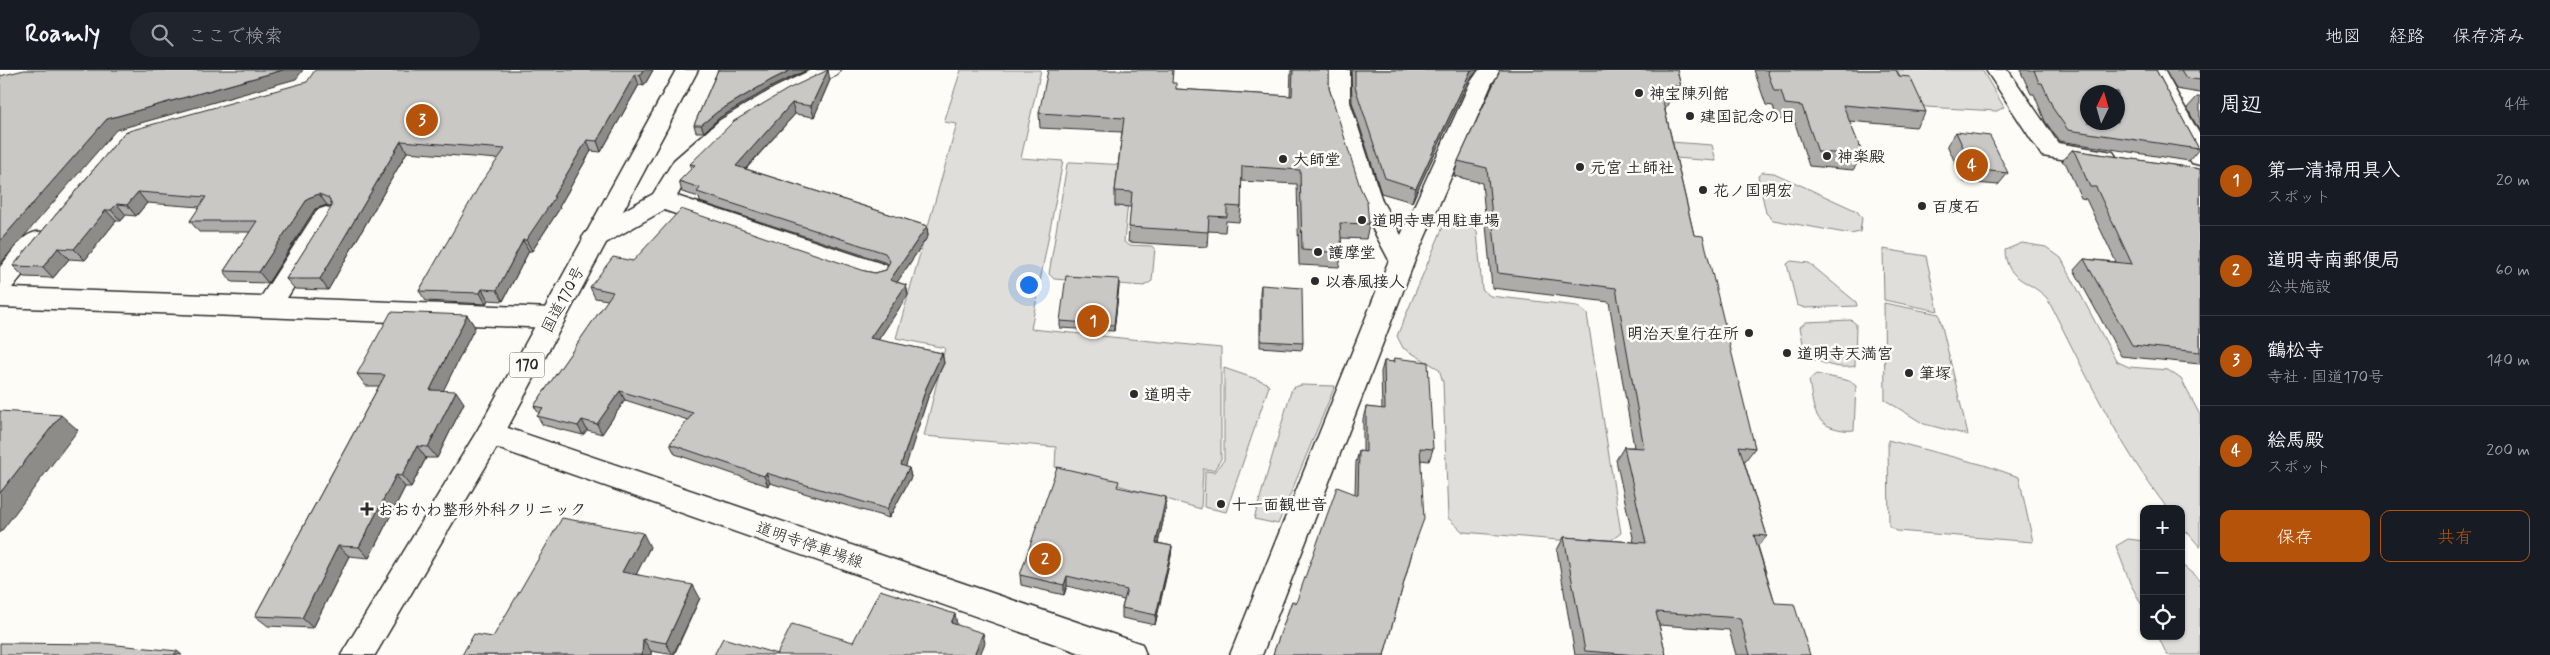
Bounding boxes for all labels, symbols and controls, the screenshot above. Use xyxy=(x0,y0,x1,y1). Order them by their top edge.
search box xyxy=(130,12,480,57)
text: Roamly xyxy=(25,19,100,50)
icon: search xyxy=(148,21,176,49)
text: ここで検索 xyxy=(188,24,283,49)
text: 地図 xyxy=(2325,25,2361,49)
text: 経路 xyxy=(2389,25,2425,49)
text: 保存済み xyxy=(2453,25,2525,49)
place label: 神宝陳列館 xyxy=(1649,84,1729,105)
north arrow xyxy=(2080,85,2125,130)
marker: 神宝陳列館 xyxy=(1633,87,1645,99)
text: 周辺 xyxy=(2220,91,2262,119)
text: 4件 xyxy=(2505,94,2530,115)
pin: 3 xyxy=(406,101,438,139)
place label: 建国記念の日 xyxy=(1700,107,1796,128)
marker: 建国記念の日 xyxy=(1684,110,1696,122)
pin: 4 xyxy=(1956,146,1988,184)
place label: 神楽殿 xyxy=(1837,147,1885,168)
place label: 大師堂 xyxy=(1293,150,1341,171)
marker: 神楽殿 xyxy=(1821,150,1833,162)
marker: 大師堂 xyxy=(1277,153,1289,165)
place label: 元宮 土師社 xyxy=(1590,158,1674,179)
text: 第一清掃用具入 xyxy=(2267,158,2400,183)
marker: 元宮 土師社 xyxy=(1574,161,1586,173)
text: 1 xyxy=(2232,170,2240,191)
text: 20 m xyxy=(2496,170,2530,191)
place label: 花ノ国明宏 xyxy=(1713,181,1793,202)
marker: 花ノ国明宏 xyxy=(1697,184,1709,196)
text: スポット xyxy=(2267,187,2331,208)
place label: 百度石 xyxy=(1932,197,1980,218)
marker: 百度石 xyxy=(1916,200,1928,212)
place label: 道明寺専用駐車場 xyxy=(1372,211,1500,232)
marker: 道明寺専用駐車場 xyxy=(1356,214,1368,226)
place label: 護摩堂 xyxy=(1328,243,1376,264)
marker: 護摩堂 xyxy=(1312,246,1324,258)
text: 道明寺南郵便局 xyxy=(2267,248,2400,273)
text: 2 xyxy=(2232,260,2240,281)
text: 60 m xyxy=(2496,260,2530,281)
street label: 国道170号 xyxy=(537,263,590,337)
your location xyxy=(1016,272,1042,298)
place label: 以春風接人 xyxy=(1325,272,1405,293)
marker: 以春風接人 xyxy=(1309,275,1321,287)
text: 公共施設 xyxy=(2267,277,2331,298)
pin: 1 xyxy=(1077,302,1109,340)
place label: 明治天皇行在所 xyxy=(1627,324,1739,345)
marker: 明治天皇行在所 xyxy=(1743,327,1755,339)
text: 鶴松寺 xyxy=(2267,338,2324,363)
place label: 道明寺天満宮 xyxy=(1797,344,1893,365)
marker: 道明寺天満宮 xyxy=(1781,347,1793,359)
text: 3 xyxy=(2232,350,2240,371)
text: 140 m xyxy=(2486,350,2530,371)
road number: 170 xyxy=(510,352,544,378)
place label: 筆塚 xyxy=(1919,364,1951,385)
marker: 筆塚 xyxy=(1903,367,1915,379)
text: 寺社 · 国道170号 xyxy=(2267,367,2384,388)
place label: 道明寺 xyxy=(1144,385,1192,406)
marker: 道明寺 xyxy=(1128,388,1140,400)
text: 絵馬殿 xyxy=(2267,428,2324,453)
text: 4 xyxy=(2231,440,2241,461)
text: 200 m xyxy=(2486,440,2530,461)
text: スポット xyxy=(2267,457,2331,478)
place label: 十一面観世音 xyxy=(1231,495,1327,516)
marker: 十一面観世音 xyxy=(1215,498,1227,510)
place label: おおかわ整形外科クリニック xyxy=(378,500,586,521)
marker: おおかわ整形外科クリニック xyxy=(360,502,374,516)
map controls xyxy=(2140,505,2185,640)
button: + xyxy=(2140,505,2185,550)
button: 保存 xyxy=(2220,510,2370,562)
button: 共有 xyxy=(2380,510,2530,562)
street label: 道明寺停車場線 xyxy=(753,517,866,574)
pin: 2 xyxy=(1029,540,1061,578)
button: − xyxy=(2140,550,2185,595)
button: locate xyxy=(2140,595,2185,640)

